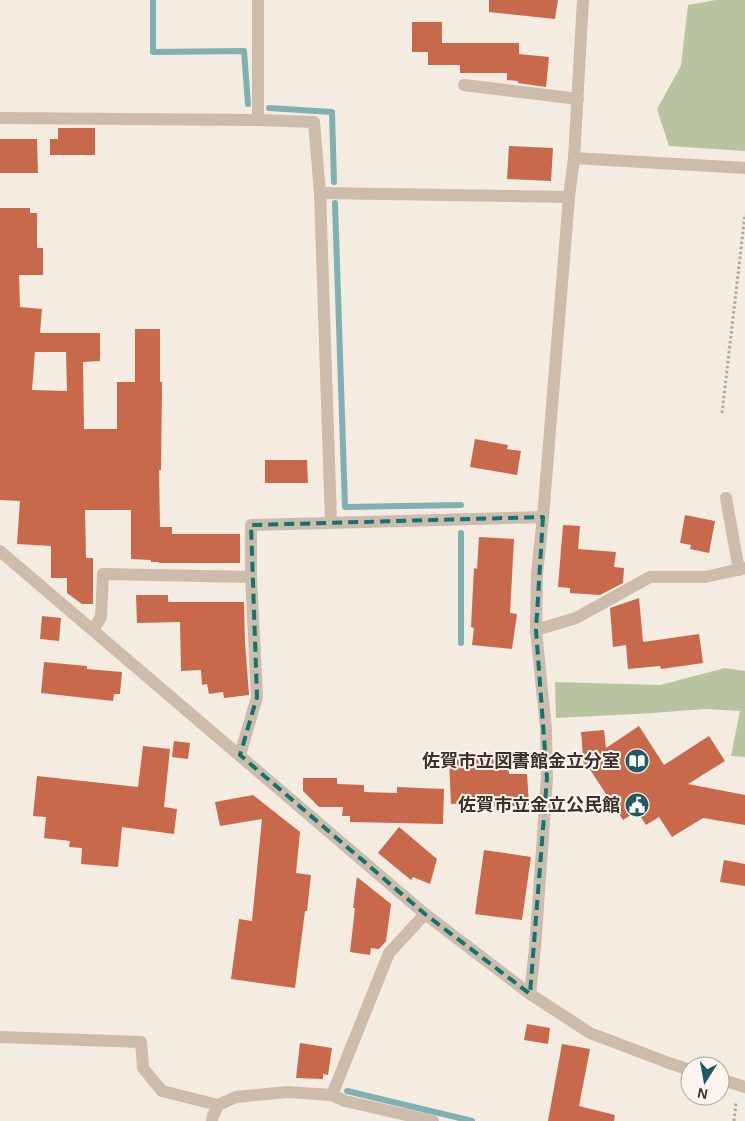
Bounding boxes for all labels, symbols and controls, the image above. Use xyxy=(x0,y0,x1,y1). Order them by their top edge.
library icon: 佐賀市立図書館金立分室 xyxy=(624,748,650,774)
place label: 佐賀市立図書館金立分室 xyxy=(422,751,620,771)
public building icon: 佐賀市立金立公民館 xyxy=(624,792,650,818)
place label: 佐賀市立金立公民館 xyxy=(458,795,620,815)
north arrow xyxy=(680,1056,730,1106)
text: N xyxy=(696,1085,709,1103)

